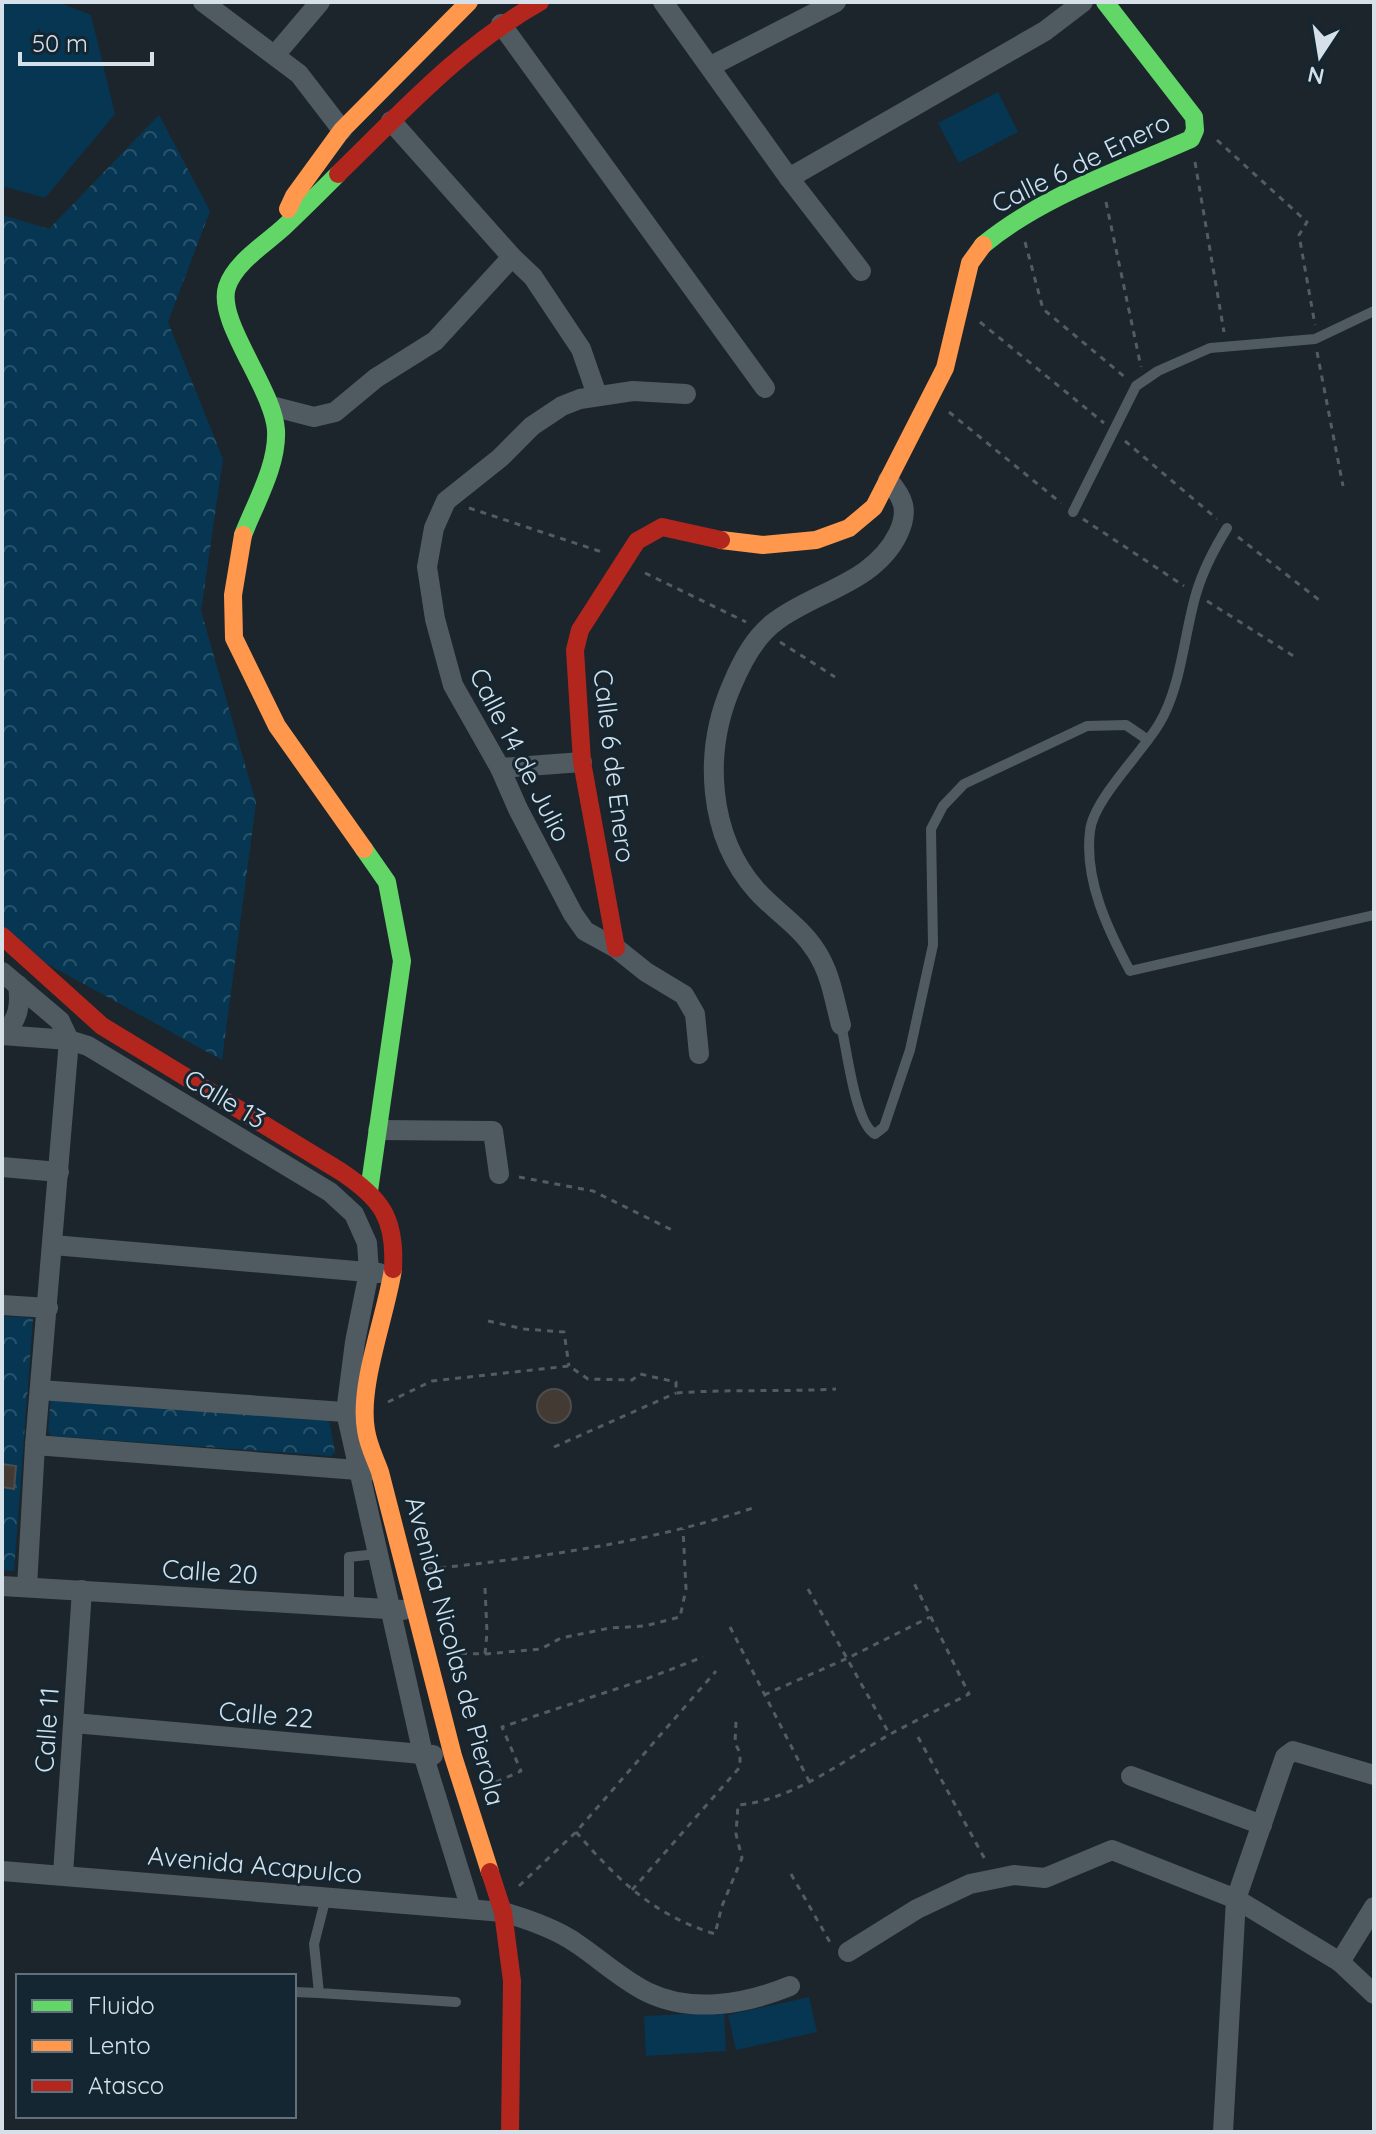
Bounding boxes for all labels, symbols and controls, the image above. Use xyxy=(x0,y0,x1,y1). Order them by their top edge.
scale bar xyxy=(20,16,152,66)
north arrow xyxy=(1280,16,1360,96)
text: 50 m xyxy=(32,28,88,58)
text: N xyxy=(1305,60,1327,91)
street label: Calle 6 de Enero xyxy=(986,105,1175,220)
street label: Calle 14 de Julio xyxy=(462,662,578,847)
street label: Calle 6 de Enero xyxy=(586,667,643,864)
street label: Calle 13 xyxy=(178,1061,272,1136)
street label: Avenida Nicolas de Pierola xyxy=(398,1493,513,1809)
street label: Calle 20 xyxy=(161,1552,259,1591)
street label: Calle 11 xyxy=(27,1686,66,1774)
street label: Calle 22 xyxy=(217,1694,315,1735)
street label: Avenida Acapulco xyxy=(146,1839,364,1890)
legend xyxy=(16,1974,296,2118)
text: Fluido xyxy=(88,1990,155,2020)
text: Lento xyxy=(88,2030,151,2060)
text: Atasco xyxy=(88,2070,164,2100)

